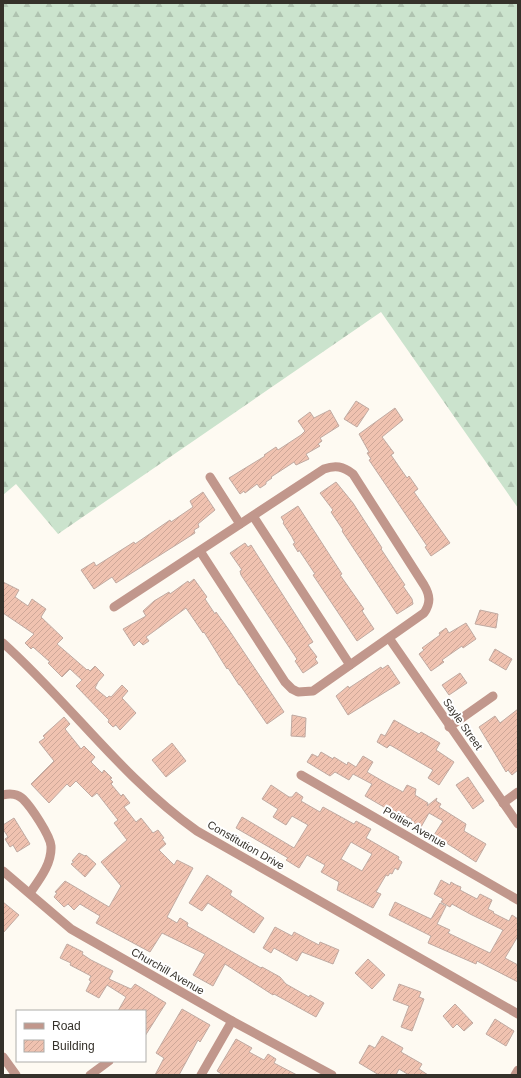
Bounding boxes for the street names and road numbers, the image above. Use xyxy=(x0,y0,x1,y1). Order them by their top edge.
street label: Sayle Street xyxy=(441,696,485,752)
street label: Poitier Avenue xyxy=(381,804,449,850)
street label: Constitution Drive xyxy=(205,818,287,872)
street label: Churchill Avenue xyxy=(129,945,207,997)

